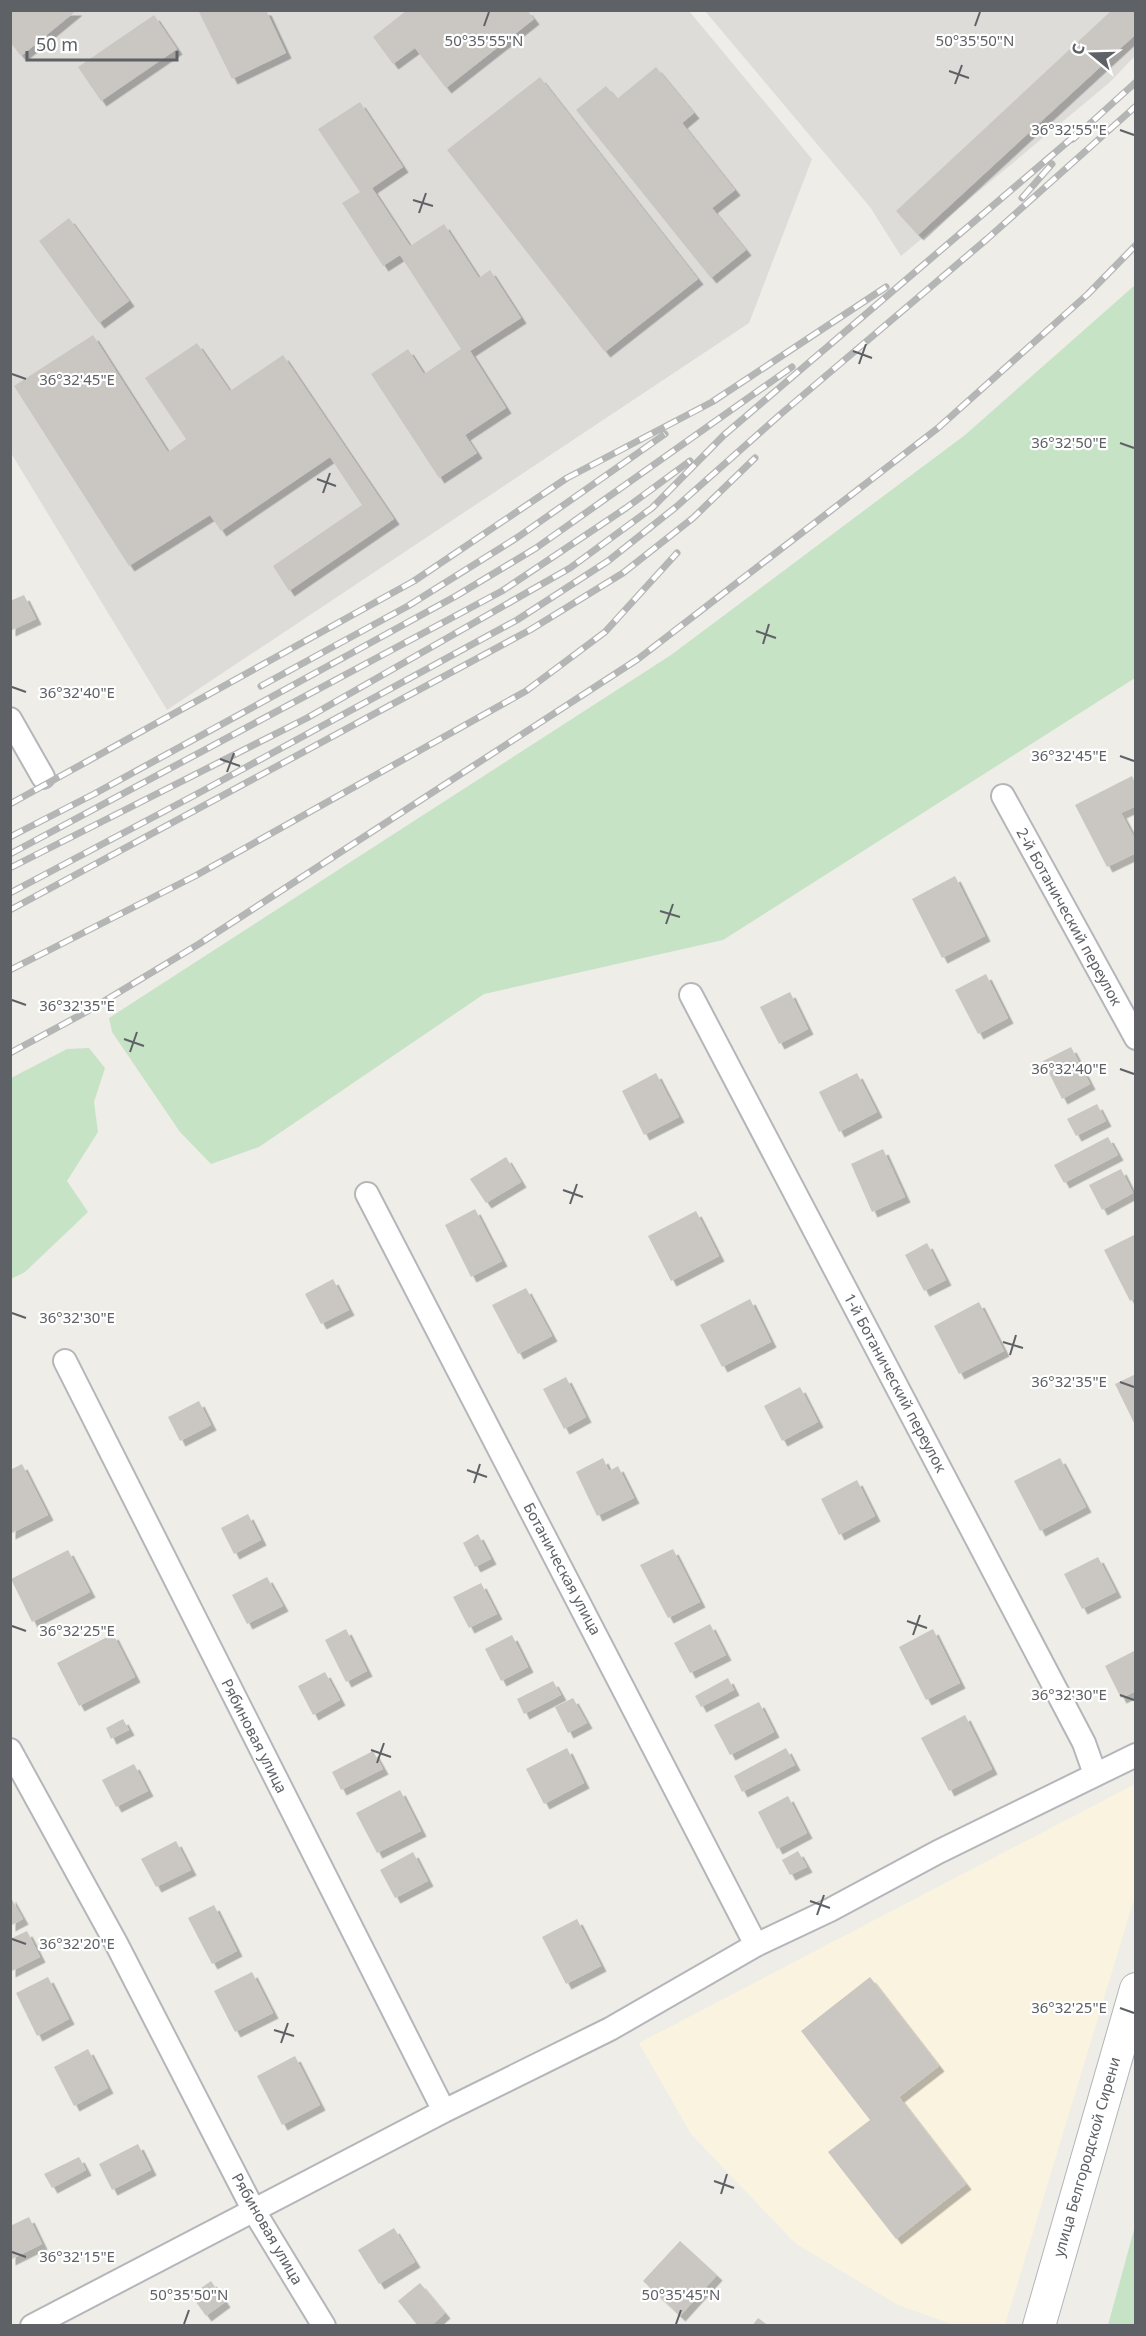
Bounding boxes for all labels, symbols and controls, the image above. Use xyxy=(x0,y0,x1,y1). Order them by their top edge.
scale bar xyxy=(27,24,177,62)
north arrow xyxy=(1062,24,1122,84)
text: 50°35'55"N xyxy=(445,30,523,50)
text: 50°35'50"N xyxy=(936,30,1014,50)
text: 50 m xyxy=(36,32,78,56)
text: С xyxy=(1066,41,1090,58)
text: 36°32'55"E xyxy=(1031,119,1107,139)
text: 36°32'45"E xyxy=(39,369,115,389)
text: 36°32'50"E xyxy=(1031,432,1107,452)
text: 36°32'40"E xyxy=(39,682,115,702)
text: 36°32'45"E xyxy=(1031,745,1107,765)
street label: 2-й Ботанический переулок xyxy=(1013,824,1127,1009)
text: 36°32'35"E xyxy=(39,995,115,1015)
text: 36°32'40"E xyxy=(1031,1058,1107,1078)
street label: 1-й Ботанический переулок xyxy=(840,1289,952,1476)
text: 36°32'30"E xyxy=(39,1307,115,1327)
text: 36°32'35"E xyxy=(1031,1371,1107,1391)
street label: Ботаническая улица xyxy=(519,1499,606,1638)
text: 36°32'25"E xyxy=(39,1620,115,1640)
street label: Рябиновая улица xyxy=(217,1675,292,1796)
text: 36°32'30"E xyxy=(1031,1684,1107,1704)
text: 36°32'20"E xyxy=(39,1933,115,1953)
text: 36°32'25"E xyxy=(1031,1997,1107,2017)
street label: улица Белгородской Сирени xyxy=(1048,2054,1124,2259)
street label: Рябиновая улица xyxy=(228,2169,308,2288)
text: 36°32'15"E xyxy=(39,2246,115,2266)
text: 50°35'50"N xyxy=(150,2284,228,2304)
text: 50°35'45"N xyxy=(642,2284,720,2304)

